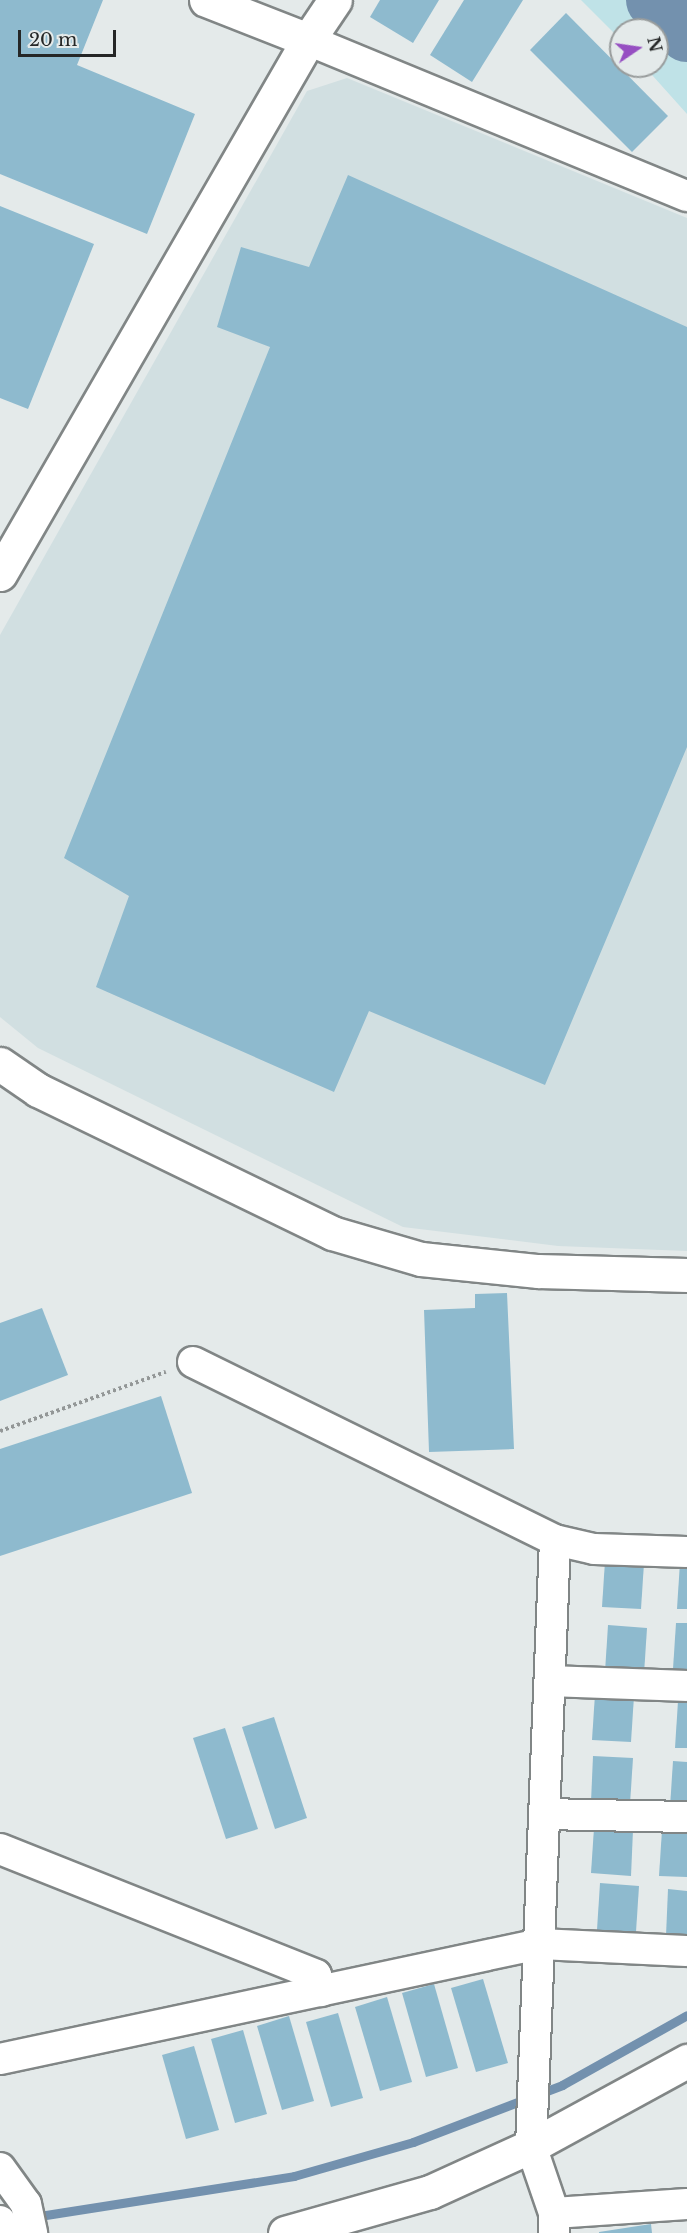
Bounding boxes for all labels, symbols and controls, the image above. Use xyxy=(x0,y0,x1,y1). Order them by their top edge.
scale bar xyxy=(21,18,118,56)
north arrow xyxy=(609,18,669,78)
text: 20 m xyxy=(29,29,77,51)
text: N xyxy=(643,35,666,54)

